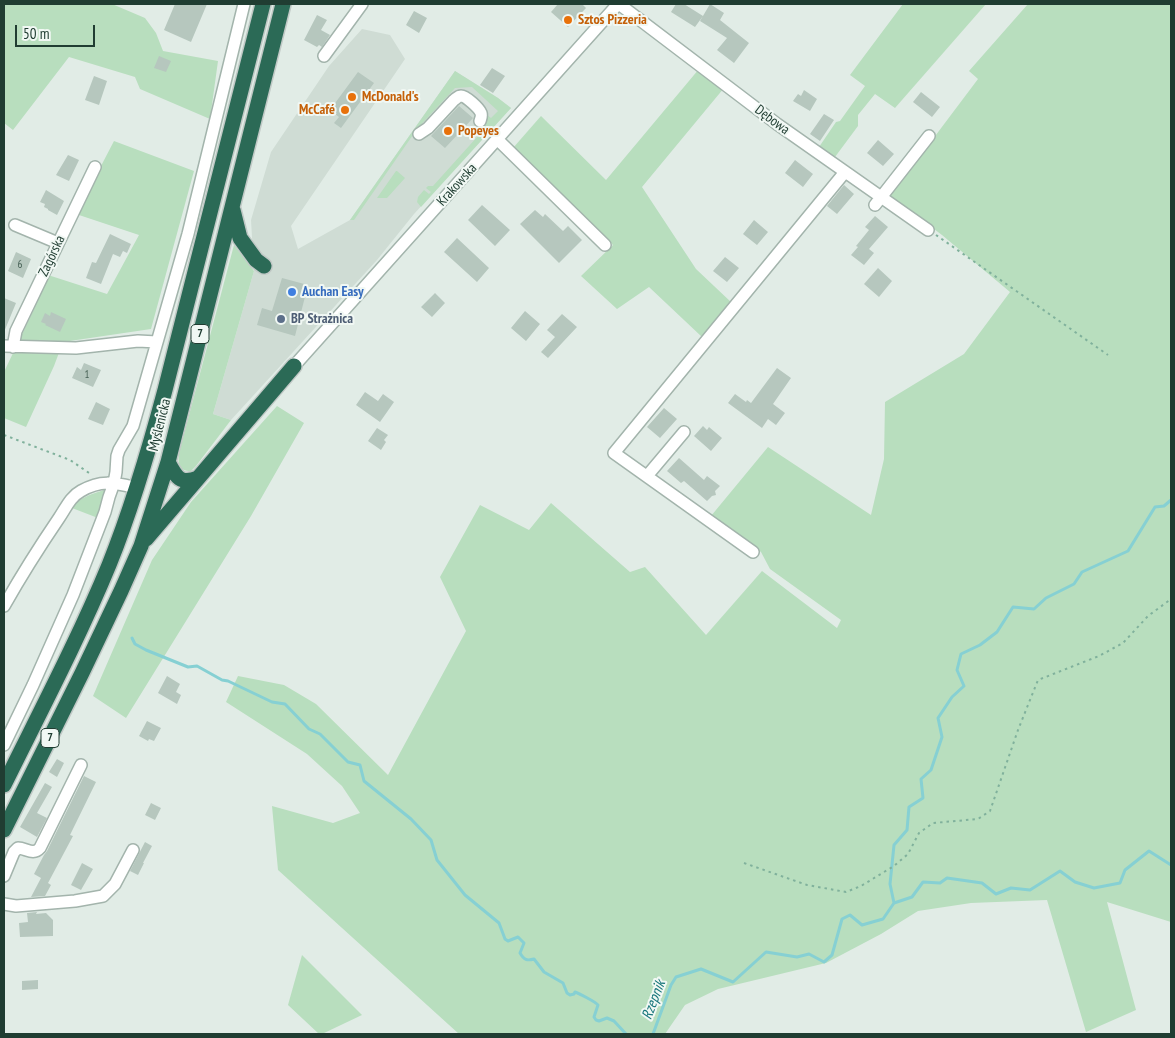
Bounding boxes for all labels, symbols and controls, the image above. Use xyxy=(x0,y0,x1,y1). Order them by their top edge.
place label: Sztos Pizzeria xyxy=(578,12,647,28)
marker: Sztos Pizzeria xyxy=(562,14,574,26)
scale bar xyxy=(18,15,98,47)
text: 50 m xyxy=(23,24,49,43)
place label: McDonald's xyxy=(362,89,419,105)
marker: McDonald's xyxy=(346,91,358,103)
place label: McCafé xyxy=(299,102,335,118)
street label: Dębowa xyxy=(751,102,793,138)
marker: McCafé xyxy=(339,104,351,116)
place label: Popeyes xyxy=(458,123,499,139)
marker: Popeyes xyxy=(442,125,454,137)
street label: Krakowska xyxy=(434,160,480,210)
street label: Zagórska xyxy=(35,233,69,279)
house number: 6 xyxy=(18,258,22,272)
place label: Auchan Easy xyxy=(302,284,364,300)
marker: Auchan Easy xyxy=(286,286,298,298)
place label: BP Strażnica xyxy=(291,311,353,327)
marker: BP Strażnica xyxy=(275,313,287,325)
road number: 7 xyxy=(191,324,209,344)
house number: 1 xyxy=(85,368,89,382)
street label: Myślenicka xyxy=(145,397,175,453)
road number: 7 xyxy=(41,728,59,748)
water label: Rzepnik xyxy=(638,978,670,1022)

